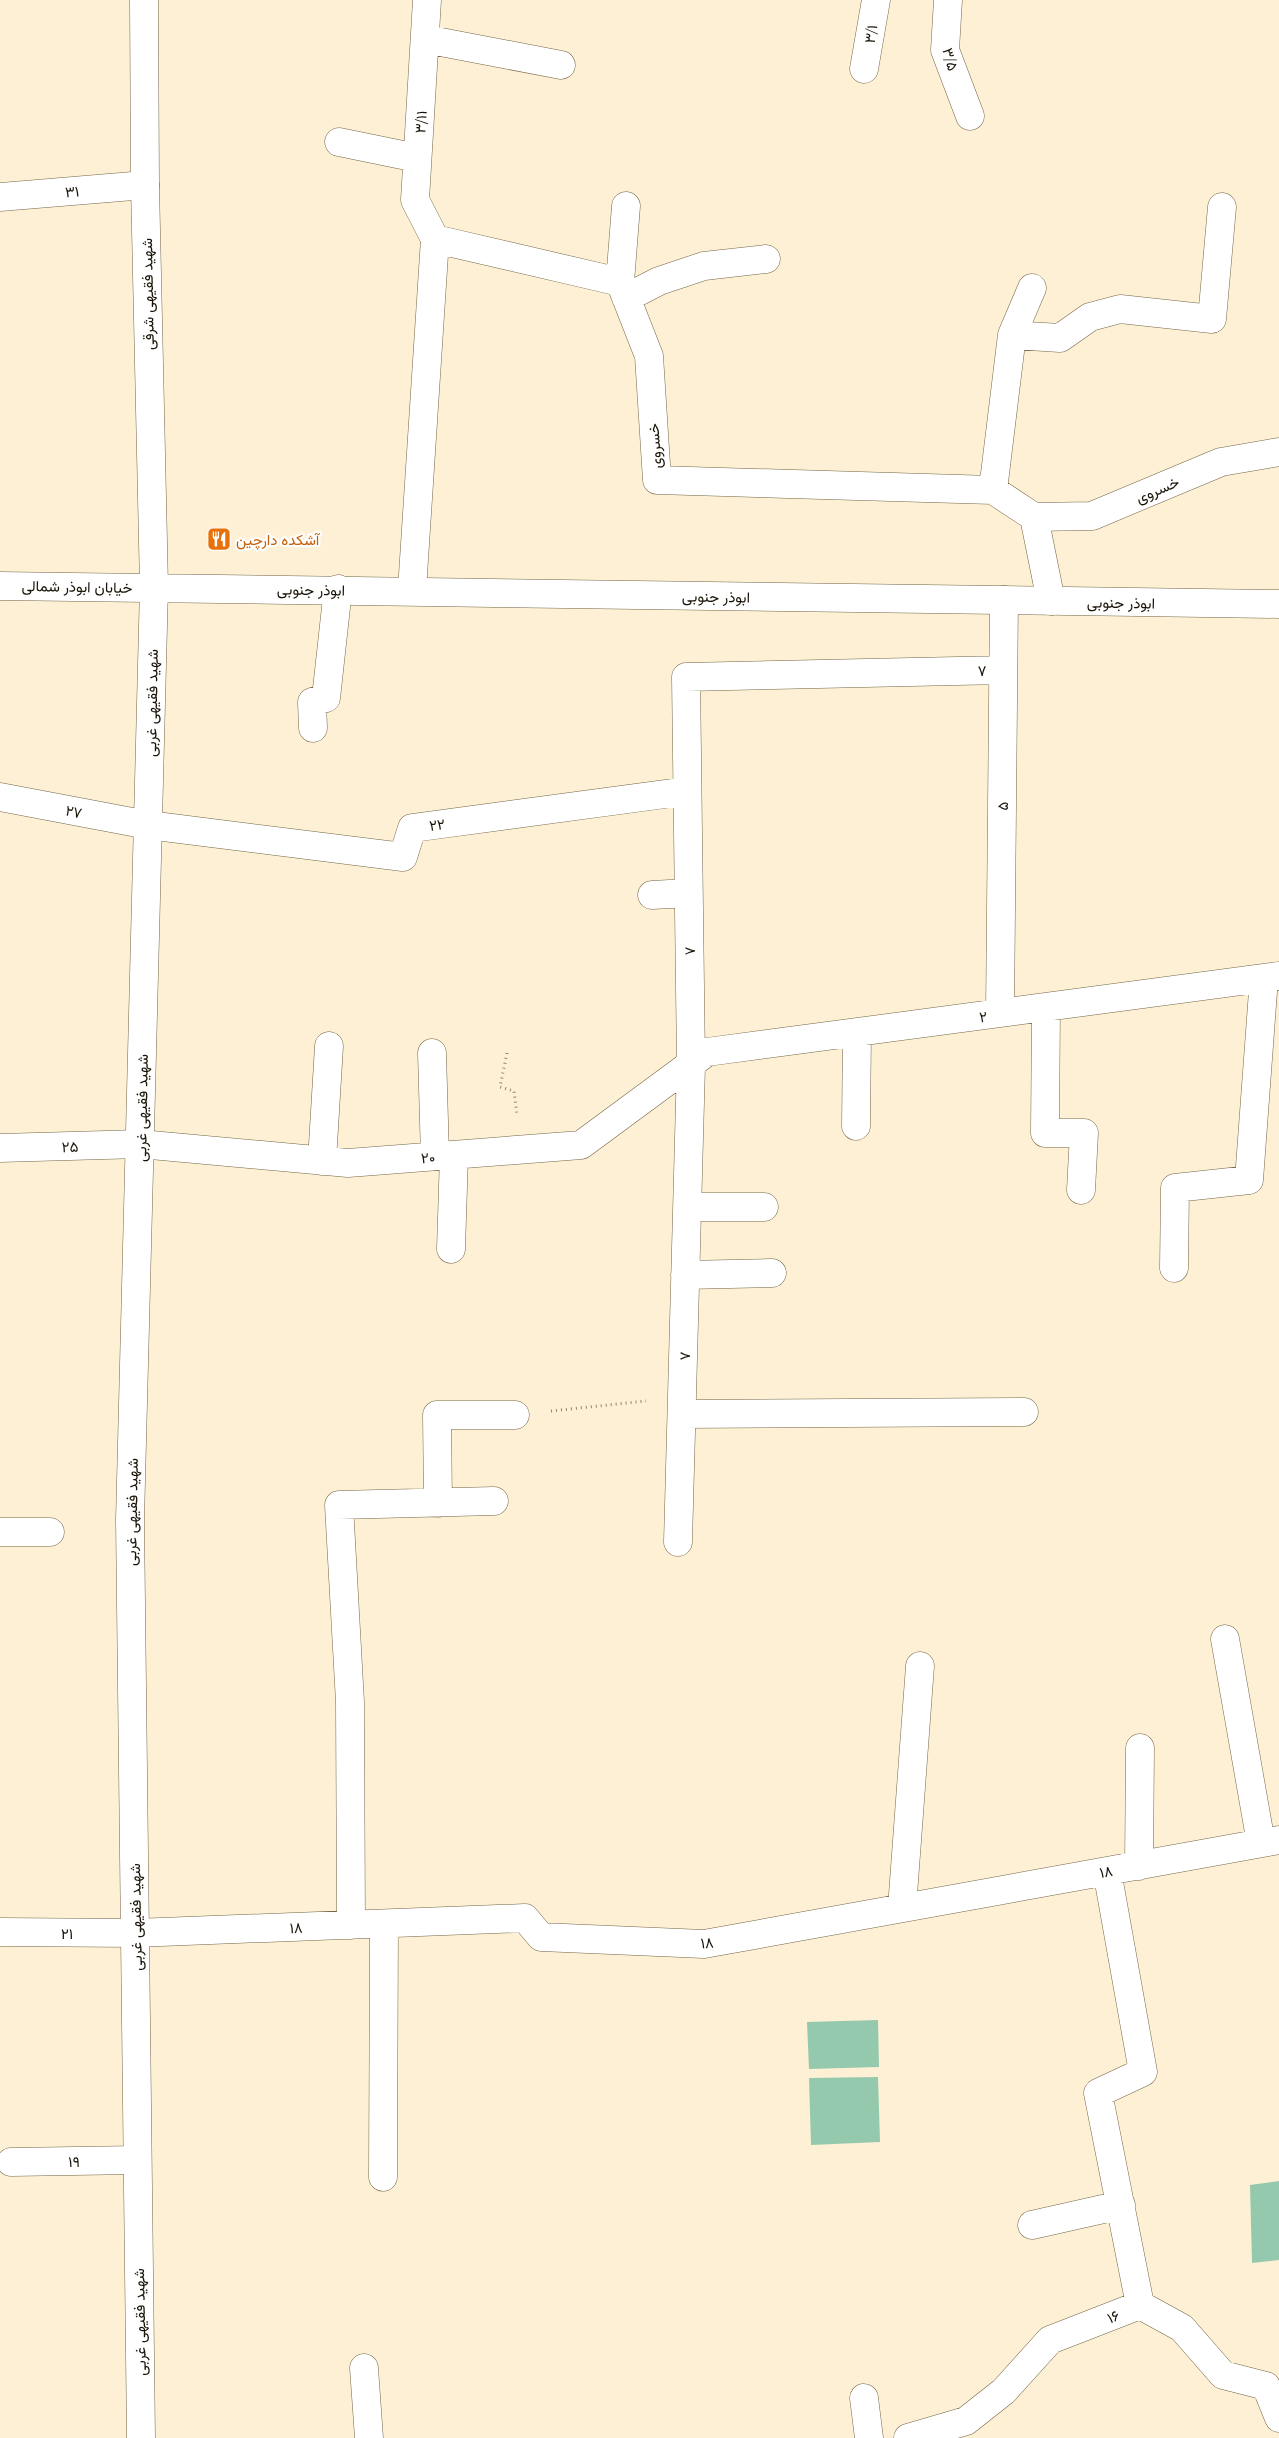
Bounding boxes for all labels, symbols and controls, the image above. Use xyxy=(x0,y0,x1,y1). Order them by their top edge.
street label: ۳/۱ xyxy=(859,23,881,45)
street label: ۳/۵ xyxy=(938,45,964,73)
street label: ۳/۱۱ xyxy=(409,110,431,134)
street label: ۳۱ xyxy=(64,180,80,202)
street label: شهید فقیهی شرقی xyxy=(136,238,159,350)
street label: خسروی xyxy=(642,423,667,469)
street label: خسروی xyxy=(1132,471,1182,508)
restaurant icon: آشکده دارچین xyxy=(206,526,232,552)
place label: آشکده دارچین xyxy=(236,529,321,550)
street label: خیابان ابوذر شمالی xyxy=(21,575,133,598)
street label: ابوذر جنوبی xyxy=(277,578,345,601)
street label: ابوذر جنوبی xyxy=(682,585,750,608)
street label: ابوذر جنوبی xyxy=(1087,591,1155,614)
street label: شهید فقیهی غربی xyxy=(140,649,163,757)
street label: ۷ xyxy=(977,660,987,680)
street label: ۲۷ xyxy=(64,800,84,822)
street label: ۵ xyxy=(992,801,1012,810)
street label: ۲۲ xyxy=(428,813,446,835)
street label: ۷ xyxy=(679,946,699,956)
street label: ۲ xyxy=(978,1006,988,1026)
street label: شهید فقیهی غربی xyxy=(130,1054,153,1162)
street label: ۲۵ xyxy=(61,1136,79,1156)
street label: ۲۰ xyxy=(420,1147,436,1167)
street label: ۷ xyxy=(674,1351,694,1361)
street label: شهید فقیهی غربی xyxy=(120,1458,143,1566)
street label: ۱۸ xyxy=(1098,1860,1114,1882)
street label: شهید فقیهی غربی xyxy=(124,1863,147,1971)
street label: ۱۸ xyxy=(289,1917,303,1937)
street label: ۲۱ xyxy=(61,1923,73,1943)
street label: ۱۸ xyxy=(700,1931,715,1953)
street label: ۱۹ xyxy=(68,2151,80,2171)
street label: شهید فقیهی غربی xyxy=(128,2268,151,2376)
street label: ۱۶ xyxy=(1104,2305,1122,2327)

